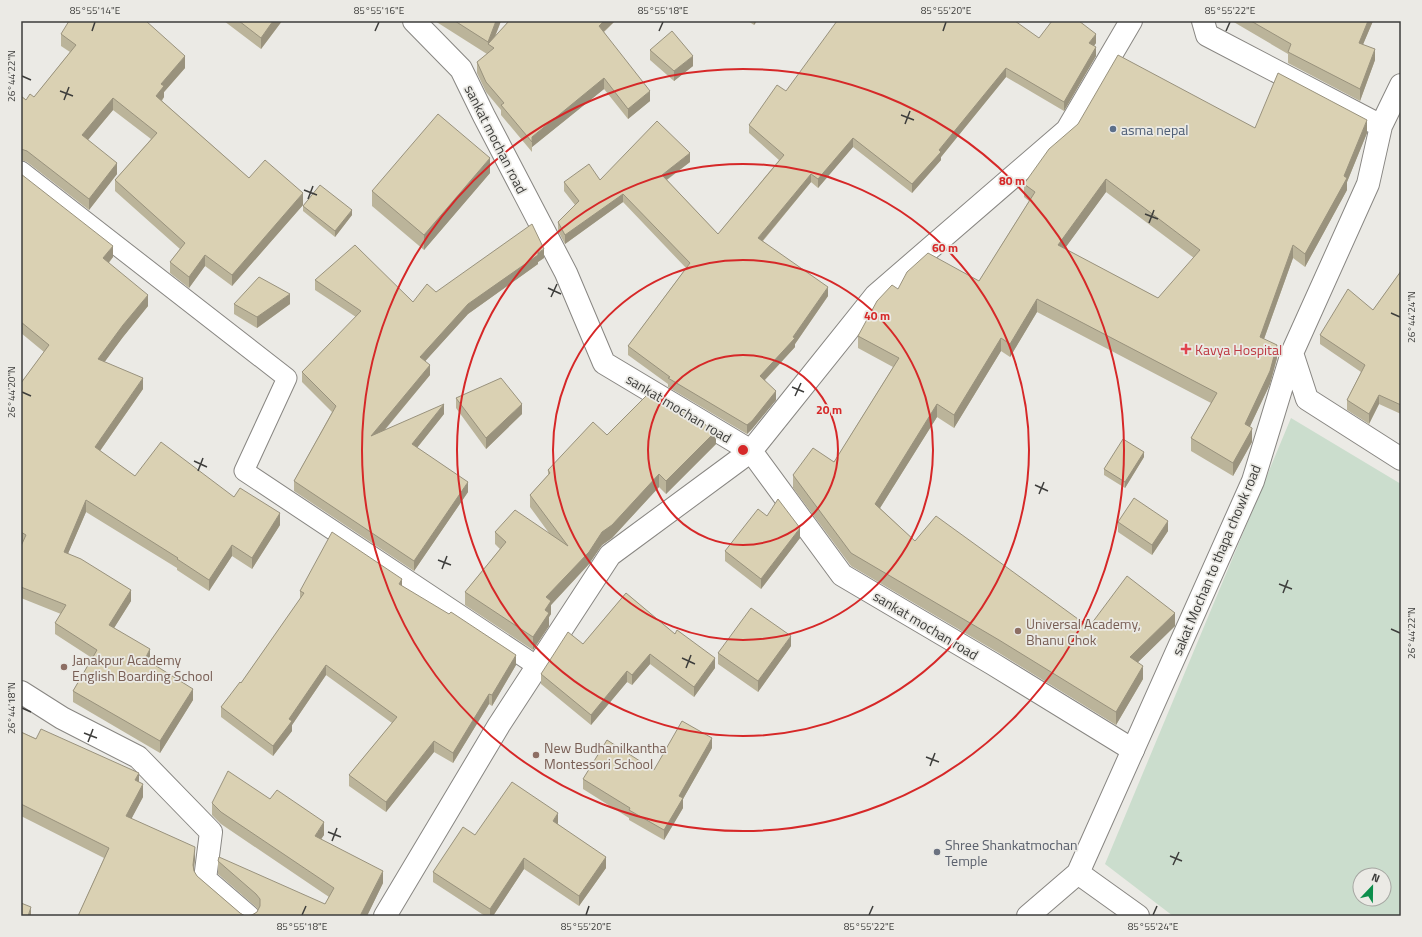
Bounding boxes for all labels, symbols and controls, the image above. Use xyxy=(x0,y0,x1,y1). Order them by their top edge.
text: 85°55'14"E xyxy=(70,3,121,18)
text: 85°55'16"E xyxy=(354,3,405,18)
text: 85°55'18"E xyxy=(638,3,689,18)
text: 85°55'20"E xyxy=(921,3,972,18)
text: 85°55'22"E xyxy=(1205,3,1256,18)
text: 26°44'22"N xyxy=(4,50,19,102)
street label: sankat mochan road xyxy=(460,81,532,197)
place label: asma nepal xyxy=(1121,119,1189,140)
marker: asma nepal xyxy=(1108,124,1118,134)
text: 80 m xyxy=(999,171,1025,190)
text: 60 m xyxy=(932,238,958,257)
text: 26°44'24"N xyxy=(1404,291,1419,343)
text: 40 m xyxy=(864,306,890,325)
place label: Kavya Hospital xyxy=(1195,339,1282,360)
marker: Kavya Hospital xyxy=(1180,343,1192,355)
text: 26°44'20"N xyxy=(4,366,19,418)
street label: sankat mochan road xyxy=(622,368,736,448)
text: 20 m xyxy=(816,400,842,419)
centre of rings xyxy=(736,443,750,457)
street label: sakat Mochan to thapa chowk road xyxy=(1166,461,1266,659)
street label: sankat mochan road xyxy=(869,585,983,665)
text: 26°44'22"N xyxy=(1404,607,1419,659)
place label: Universal Academy, Bhanu Chok xyxy=(1026,613,1141,650)
marker: Universal Academy, Bhanu Chok xyxy=(1013,626,1023,636)
place label: Janakpur Academy English Boarding School xyxy=(72,649,213,686)
marker: Janakpur Academy English Boarding School xyxy=(59,662,69,672)
text: 26°44'18"N xyxy=(4,682,19,734)
place label: New Budhanilkantha Montessori School xyxy=(544,737,667,774)
marker: New Budhanilkantha Montessori School xyxy=(531,750,541,760)
place label: Shree Shankatmochan Temple xyxy=(945,834,1078,871)
marker: Shree Shankatmochan Temple xyxy=(932,847,942,857)
north arrow xyxy=(1352,867,1392,907)
text: N xyxy=(1369,869,1382,887)
text: 85°55'18"E xyxy=(277,919,328,934)
text: 85°55'20"E xyxy=(561,919,612,934)
text: 85°55'22"E xyxy=(844,919,895,934)
text: 85°55'24"E xyxy=(1128,919,1179,934)

